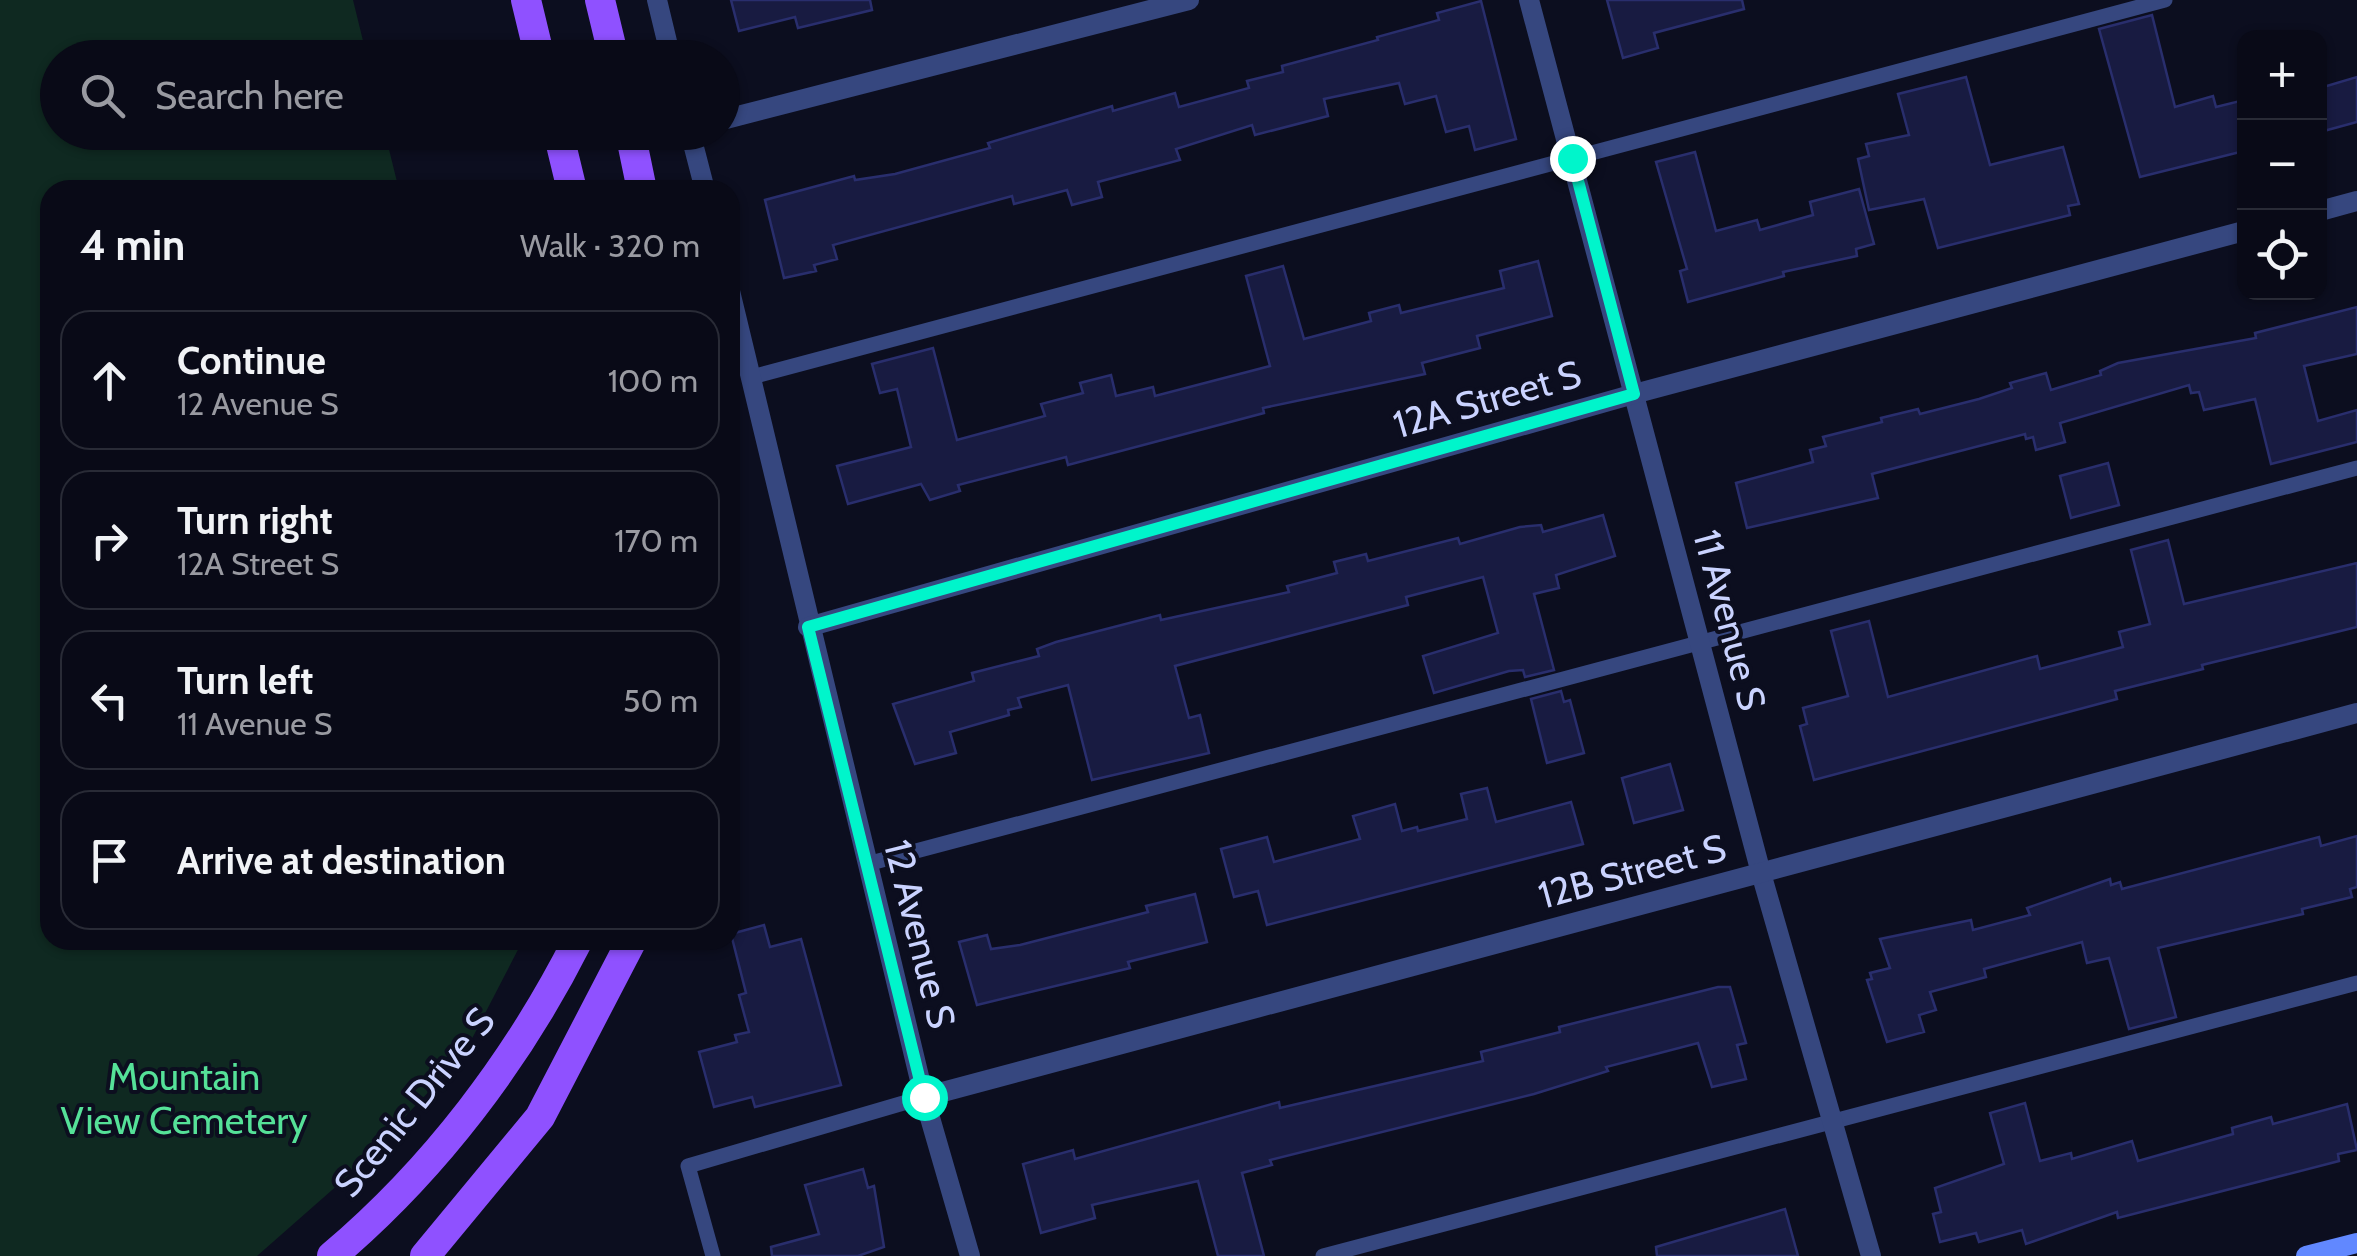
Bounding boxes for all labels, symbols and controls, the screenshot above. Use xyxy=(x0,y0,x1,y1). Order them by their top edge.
map controls xyxy=(2237,30,2327,300)
button: + xyxy=(2237,30,2327,120)
search box xyxy=(40,40,740,150)
icon: search xyxy=(75,68,130,123)
text: Search here xyxy=(155,72,344,119)
button: − xyxy=(2237,120,2327,210)
route end xyxy=(1550,136,1596,182)
button: locate xyxy=(2237,210,2327,300)
text: 4 min xyxy=(80,219,185,271)
text: Walk · 320 m xyxy=(520,226,700,265)
text: Continue xyxy=(177,337,326,384)
street label: 12A Street S xyxy=(1388,350,1586,448)
icon: ahead xyxy=(82,353,137,408)
text: 100 m xyxy=(608,361,698,400)
text: 12 Avenue S xyxy=(177,384,339,423)
text: Turn right xyxy=(177,497,333,544)
icon: right xyxy=(82,513,137,568)
text: 170 m xyxy=(614,521,698,560)
street label: 11 Avenue S xyxy=(1683,525,1777,715)
text: 12A Street S xyxy=(177,544,339,583)
text: Turn left xyxy=(177,657,313,704)
icon: left xyxy=(82,673,137,728)
text: 50 m xyxy=(623,681,698,720)
text: 11 Avenue S xyxy=(177,704,332,743)
street label: 12B Street S xyxy=(1533,823,1731,919)
icon: arrive xyxy=(82,833,137,888)
street label: 12 Avenue S xyxy=(874,835,966,1033)
text: Arrive at destination xyxy=(177,837,506,884)
street label: Scenic Drive S xyxy=(323,998,505,1206)
park label: Mountain View Cemetery xyxy=(61,1053,307,1144)
route start xyxy=(902,1075,948,1121)

